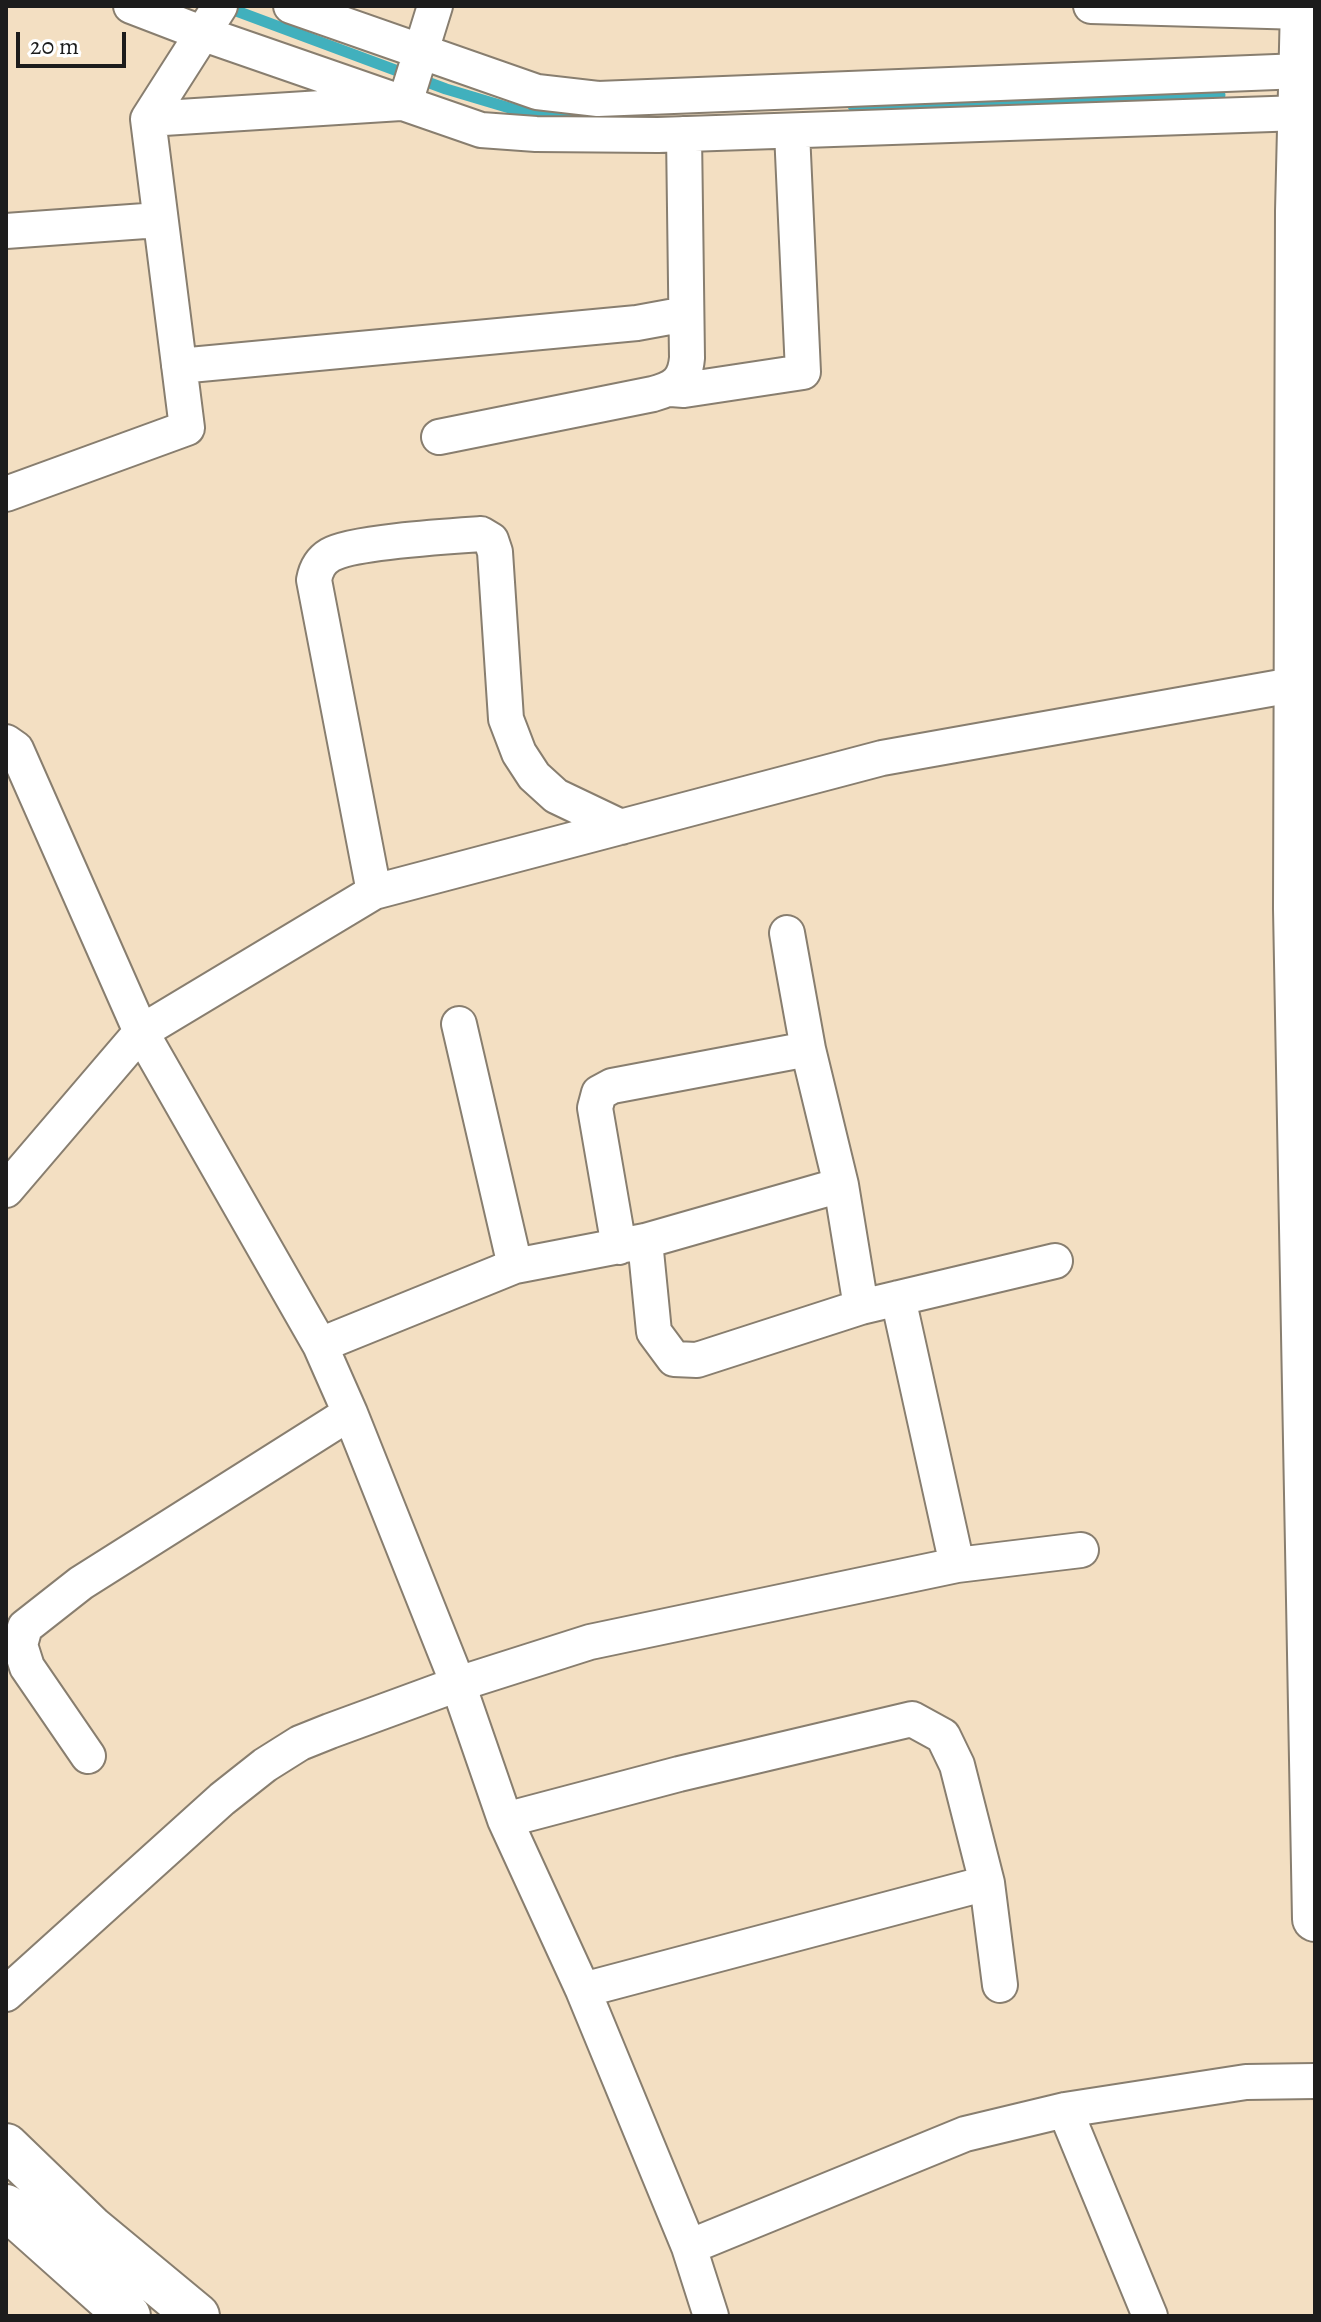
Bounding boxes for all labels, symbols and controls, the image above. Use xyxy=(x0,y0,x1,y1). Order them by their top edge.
scale bar xyxy=(20,16,130,66)
text: 20 m xyxy=(30,30,79,62)

